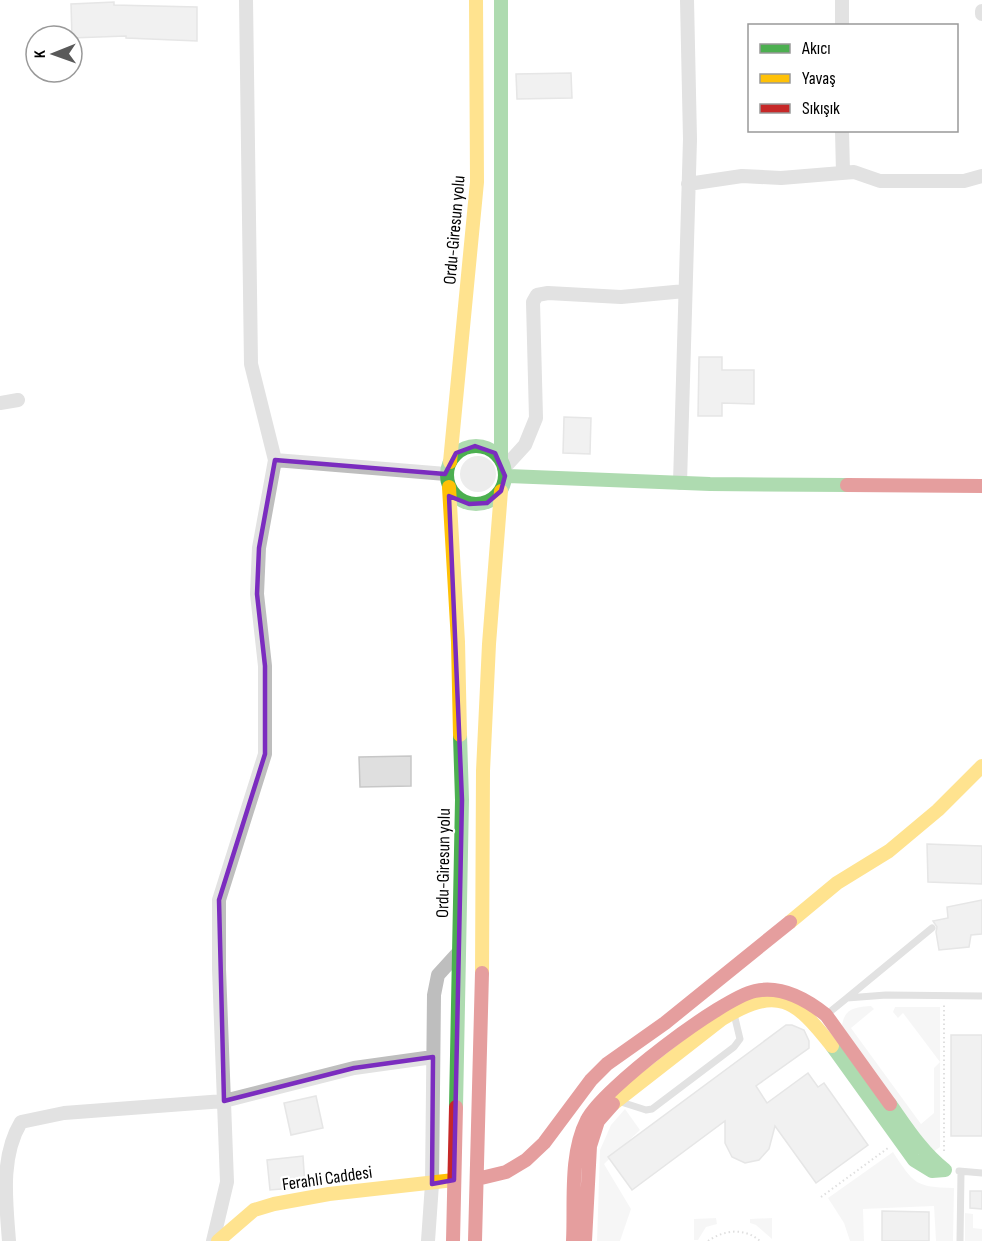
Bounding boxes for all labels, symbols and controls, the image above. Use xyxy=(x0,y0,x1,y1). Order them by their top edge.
north arrow xyxy=(24,24,84,84)
legend xyxy=(748,24,958,132)
text: Akıcı xyxy=(801,38,831,59)
text: K xyxy=(31,50,50,58)
text: Yavaş xyxy=(802,68,836,89)
text: Sıkışık xyxy=(802,98,840,119)
street label: Ordu-Giresun yolu xyxy=(439,175,470,286)
street label: Ordu-Giresun yolu xyxy=(432,808,455,918)
street label: Ferahli Caddesi xyxy=(281,1162,373,1195)

